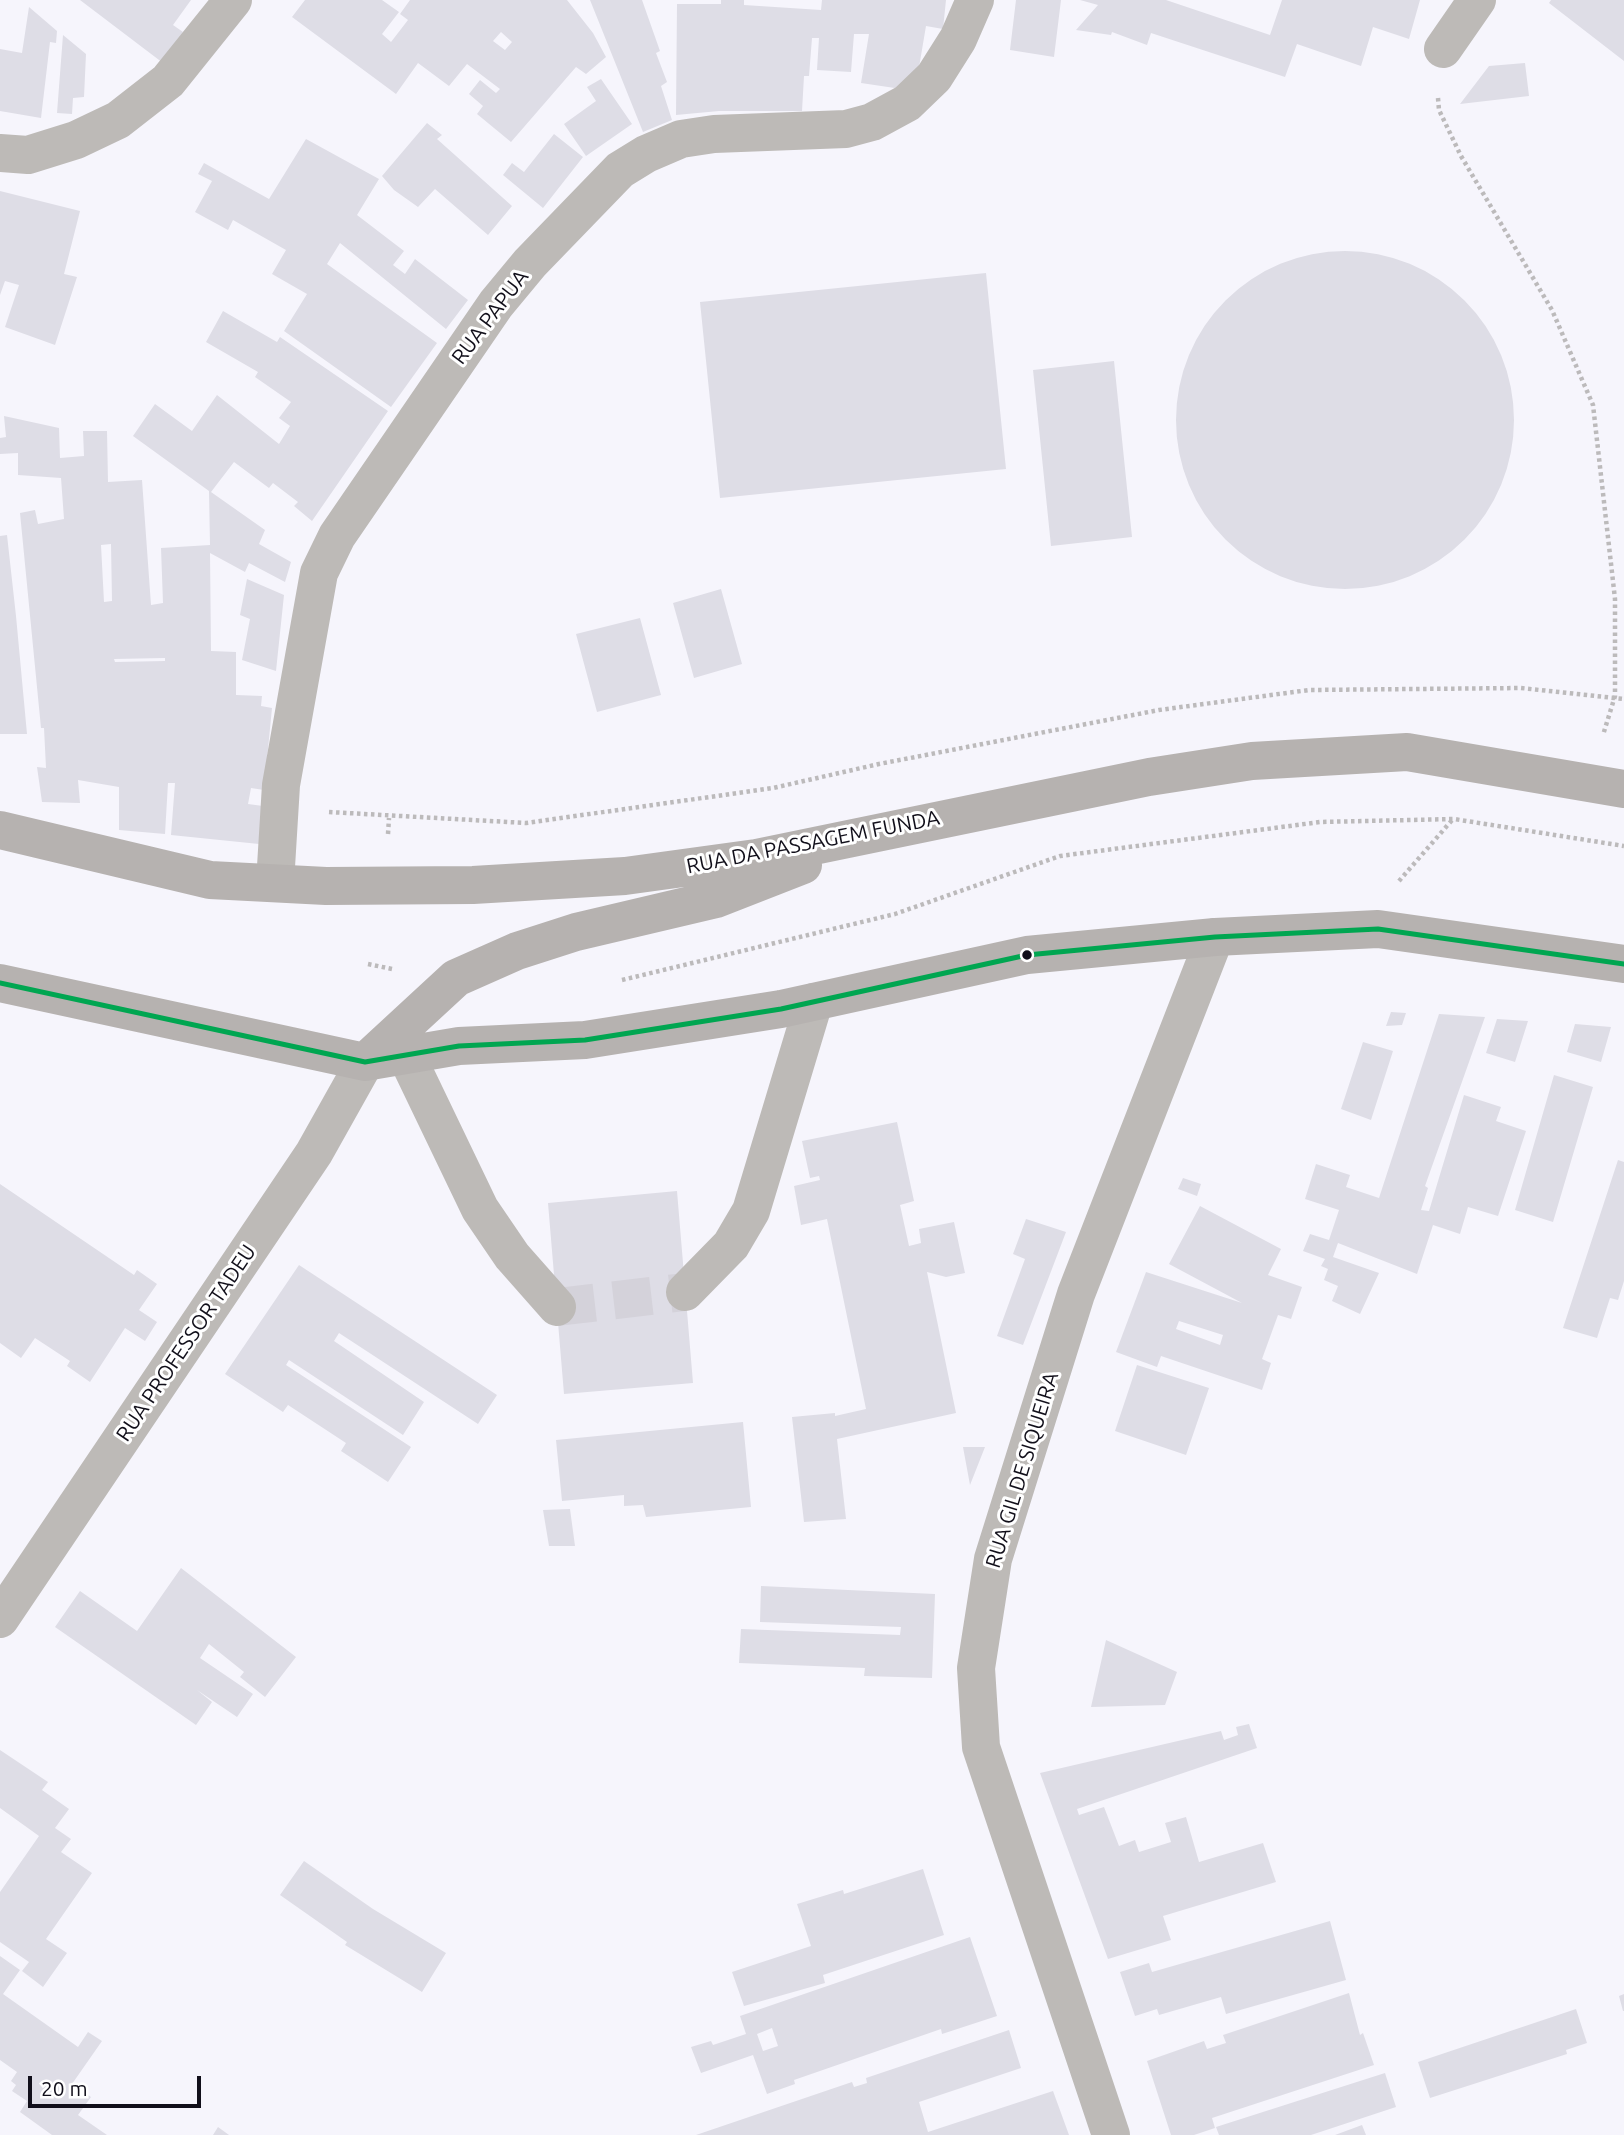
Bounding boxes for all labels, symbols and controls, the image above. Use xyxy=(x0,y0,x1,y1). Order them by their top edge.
street label: RUA PAPUA xyxy=(446,265,534,369)
street label: RUA DA PASSAGEM FUNDA xyxy=(684,805,942,879)
unlabelled marker xyxy=(1020,948,1034,962)
street label: RUA PROFESSOR TADEU xyxy=(111,1240,261,1446)
street label: RUA GIL DE SIQUEIRA xyxy=(980,1369,1064,1571)
scale bar xyxy=(32,2062,205,2106)
text: 20 m xyxy=(41,2076,88,2100)

